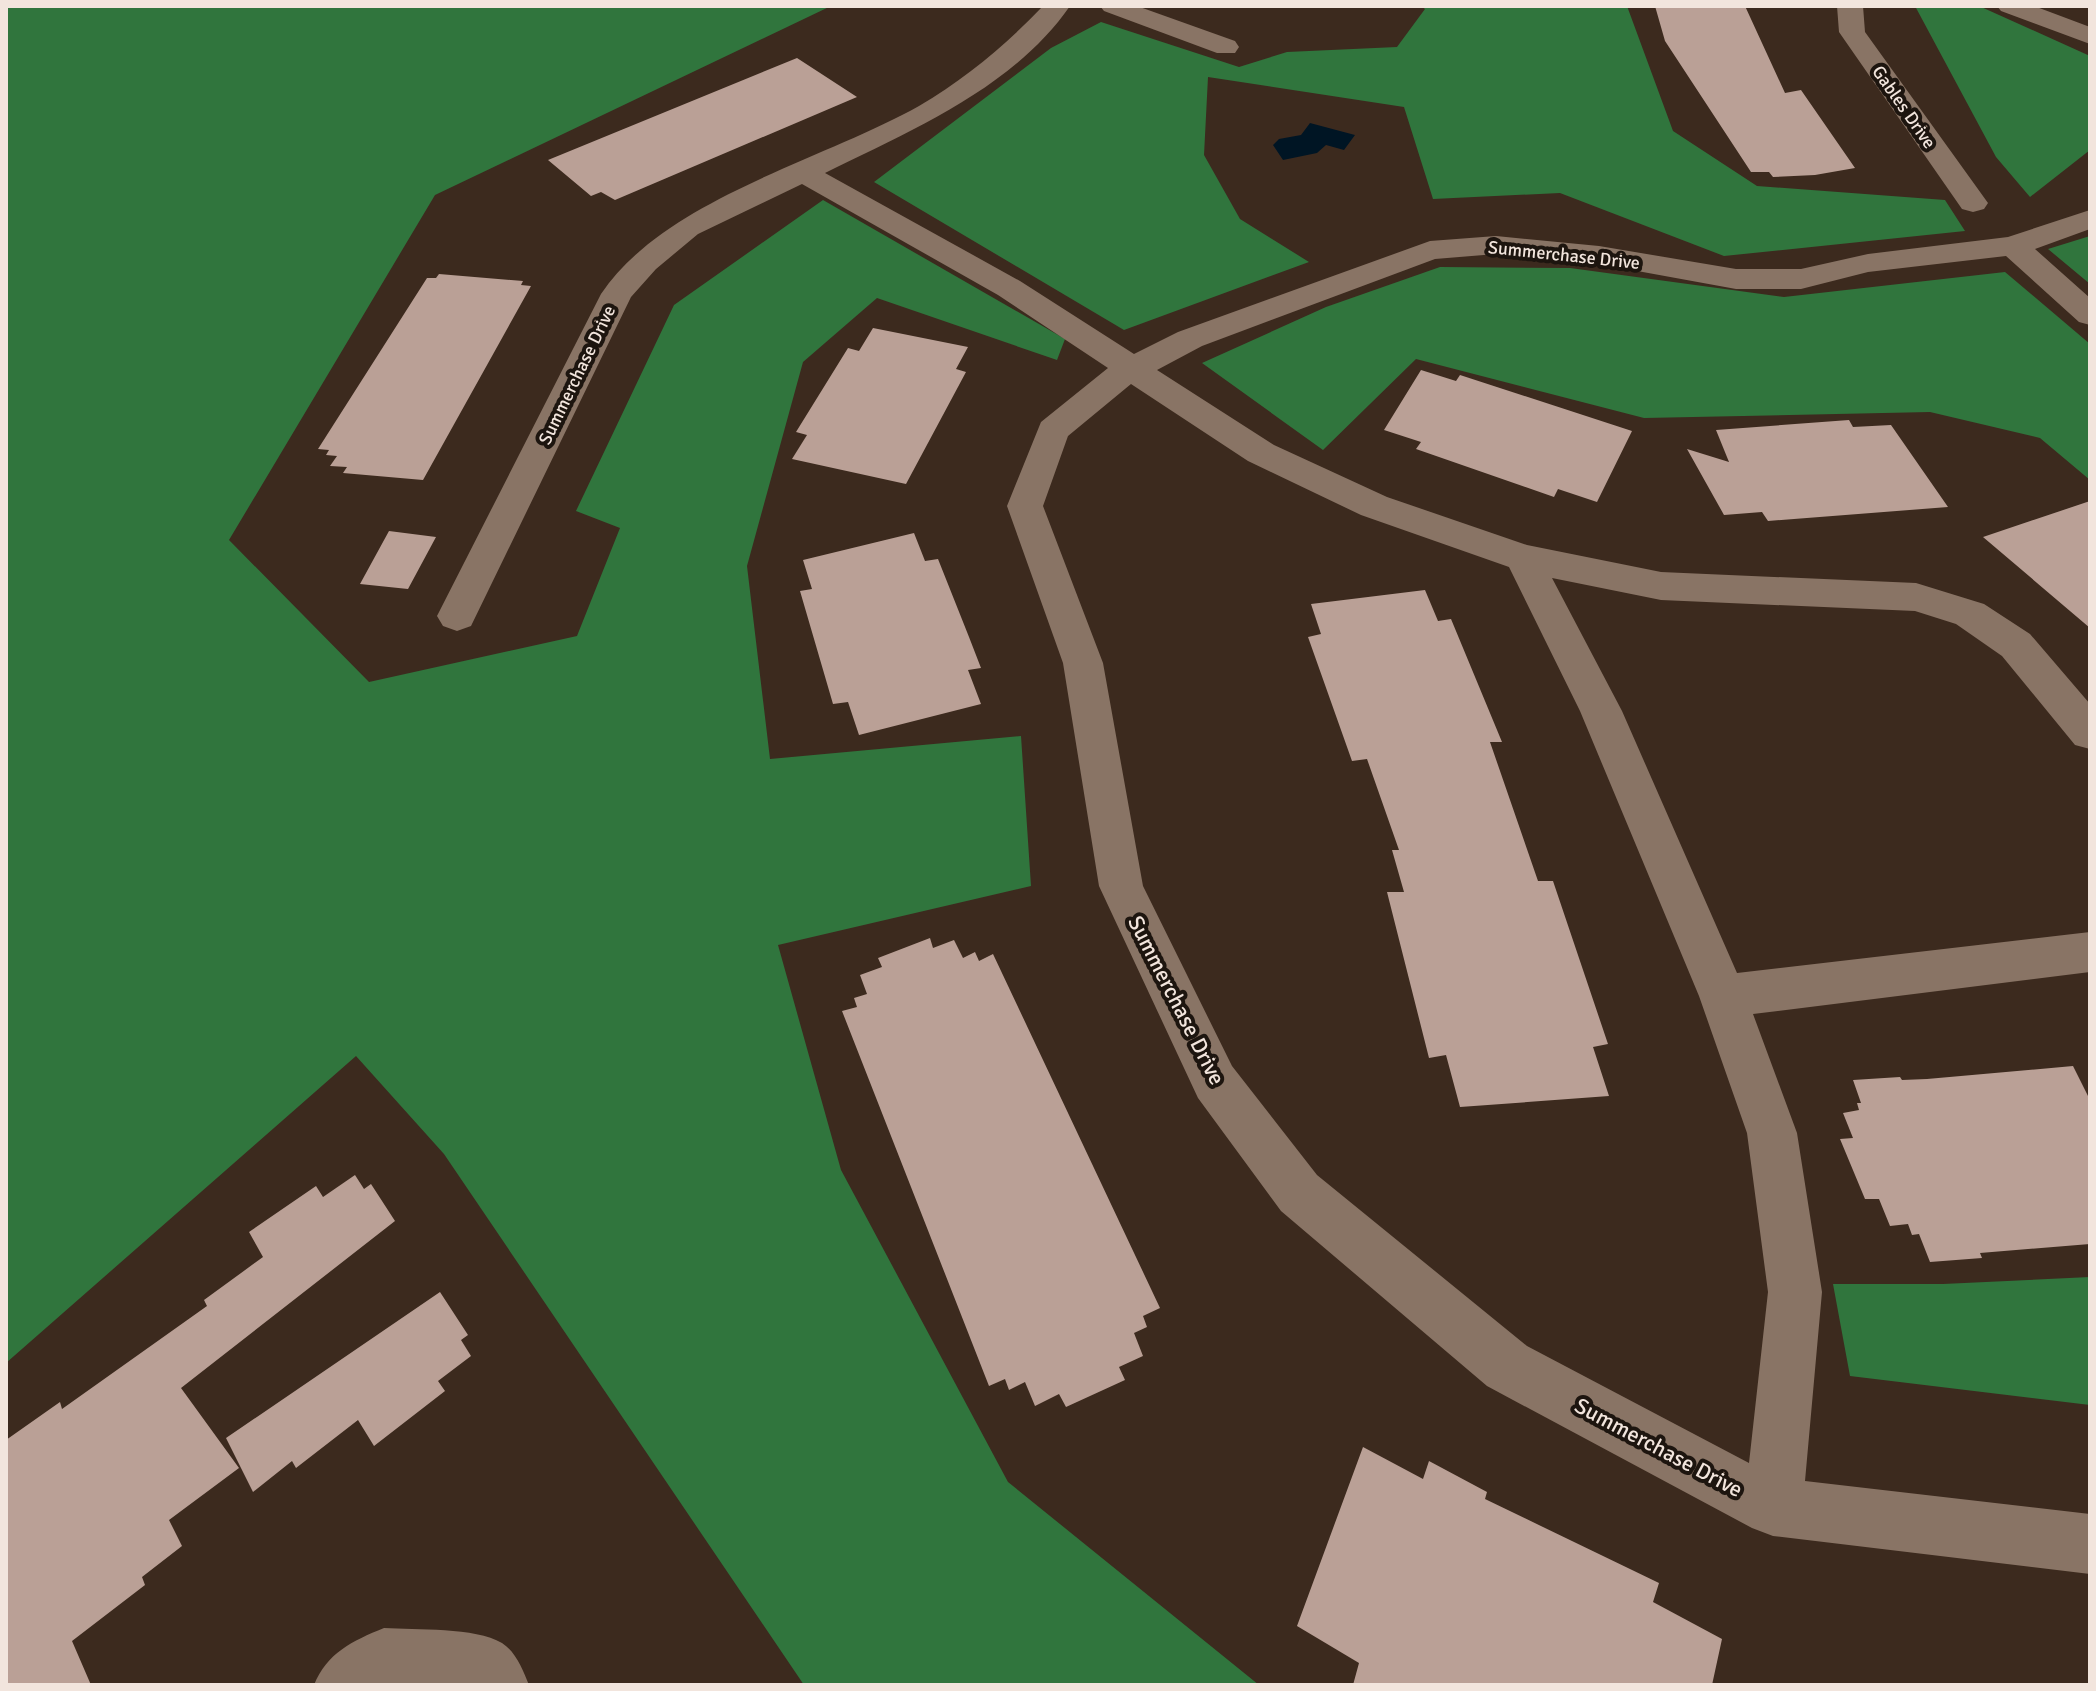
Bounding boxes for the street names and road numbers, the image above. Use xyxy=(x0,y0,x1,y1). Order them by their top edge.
street label: Gables Drive xyxy=(1867,61,1941,153)
street label: Summerchase Drive xyxy=(1487,236,1641,274)
street label: Summerchase Drive xyxy=(534,302,620,448)
street label: Summerchase Drive xyxy=(1122,911,1231,1089)
street label: Summerchase Drive xyxy=(1570,1392,1747,1503)

